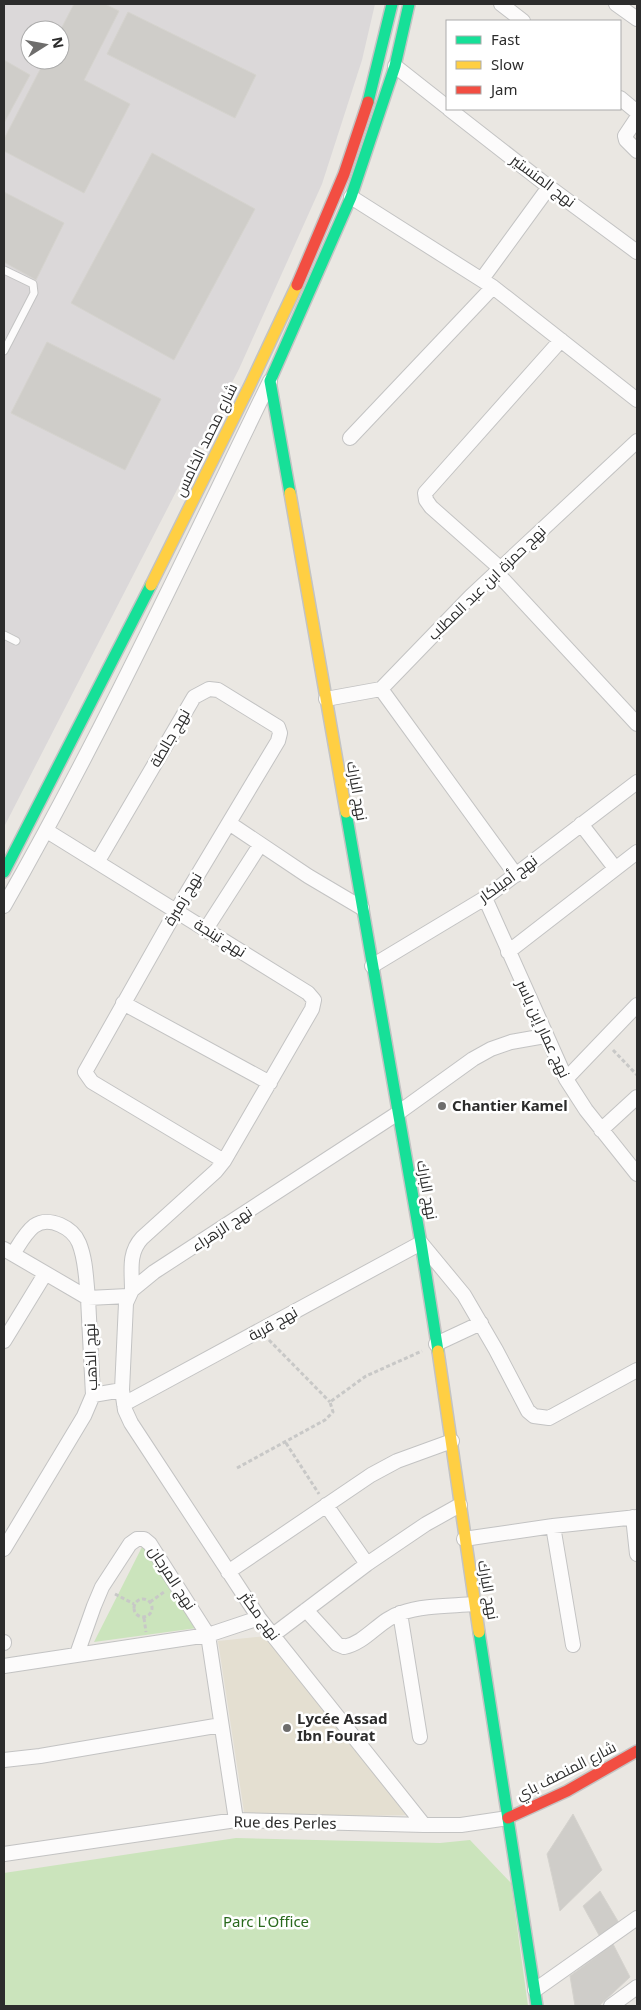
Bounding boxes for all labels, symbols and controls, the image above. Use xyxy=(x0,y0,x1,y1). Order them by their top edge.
north arrow xyxy=(20,20,70,70)
legend xyxy=(446,20,621,110)
text: Fast xyxy=(491,29,520,49)
text: N xyxy=(48,35,69,50)
text: Slow xyxy=(491,54,524,74)
text: Jam xyxy=(489,79,518,99)
street label: نهج المنستير xyxy=(505,149,580,213)
street label: شارع محمد الخامس xyxy=(169,380,243,500)
street label: نهج حمزة ابن عبد المطلب xyxy=(423,521,551,645)
street label: نهج جالطة xyxy=(144,705,196,771)
street label: نهج البارك xyxy=(341,760,373,822)
street label: نهج أميلكار xyxy=(473,850,542,909)
street label: نهج زمبرة xyxy=(159,868,207,930)
street label: نهج تينجة xyxy=(190,913,250,963)
street label: نهج عمار إبن ياسر xyxy=(510,975,575,1082)
place label: Chantier Kamel xyxy=(452,1095,568,1115)
marker: Chantier Kamel xyxy=(436,1100,448,1112)
street label: نهج البارك xyxy=(411,1159,443,1221)
street label: نهج الزهراء xyxy=(187,1201,257,1257)
street label: نهج قربة xyxy=(244,1301,302,1347)
street label: نهج الذهب xyxy=(79,1323,103,1391)
street label: نهج المرجان xyxy=(143,1541,201,1615)
street label: نهج البارك xyxy=(472,1559,504,1621)
street label: نهج مكثر xyxy=(234,1586,285,1645)
place label: Lycée Assad Ibn Fourat xyxy=(297,1708,387,1745)
marker: Lycée Assad Ibn Fourat xyxy=(281,1722,293,1734)
street label: شارع المنصف باي xyxy=(512,1736,620,1807)
street label: Rue des Perles xyxy=(233,1811,337,1833)
park label: Parc L'Office xyxy=(223,1911,309,1931)

